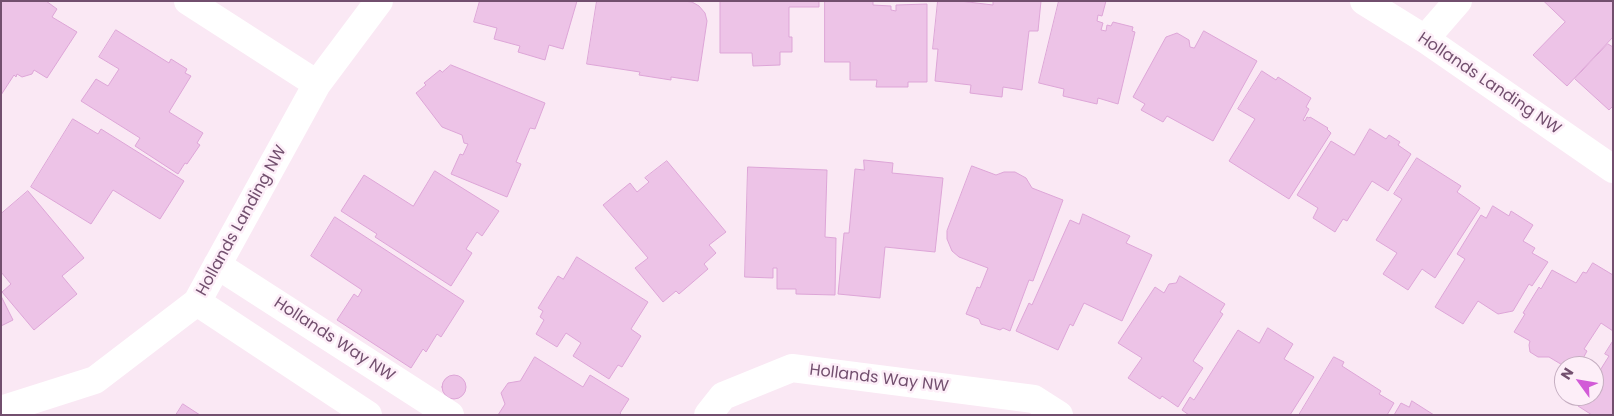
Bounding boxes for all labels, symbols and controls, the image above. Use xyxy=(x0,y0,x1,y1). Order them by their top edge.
street label: Hollands Landing NW xyxy=(1414,29,1564,139)
street label: Hollands Landing NW xyxy=(193,143,291,299)
street label: Hollands Way NW xyxy=(270,294,398,386)
north arrow xyxy=(1554,356,1604,406)
street label: Hollands Way NW xyxy=(808,361,950,397)
text: N xyxy=(1556,364,1578,383)

